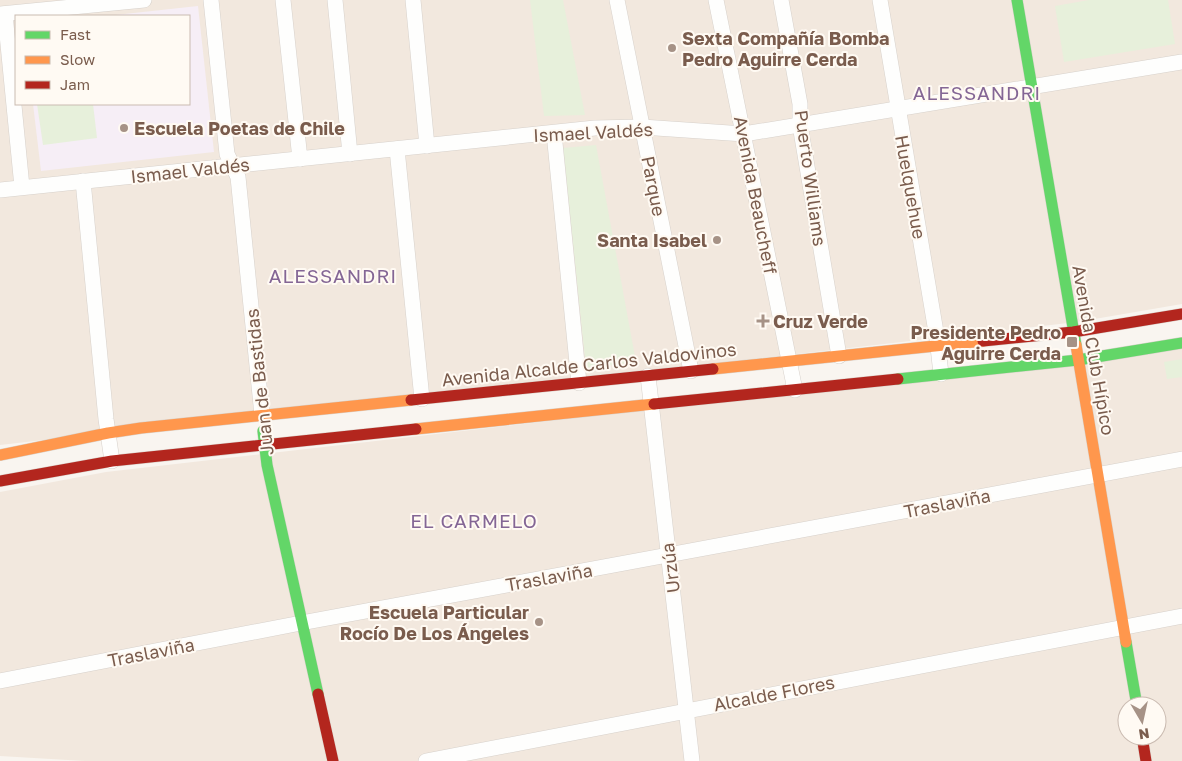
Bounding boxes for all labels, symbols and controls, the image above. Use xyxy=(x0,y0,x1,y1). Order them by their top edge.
legend xyxy=(15,15,190,105)
text: Fast xyxy=(60,25,91,43)
place label: Sexta Compañía Bomba Pedro Aguirre Cerda xyxy=(682,27,890,70)
marker: Sexta Compañía Bomba Pedro Aguirre Cerda xyxy=(666,42,678,54)
text: Slow xyxy=(60,50,95,68)
text: Jam xyxy=(60,75,90,93)
district label: ALESSANDRI xyxy=(913,81,1041,104)
street label: Puerto Williams xyxy=(791,109,831,247)
street label: Avenida Beaucheff xyxy=(730,114,782,276)
place label: Escuela Poetas de Chile xyxy=(134,117,345,139)
street label: Ismael Valdés xyxy=(533,118,653,146)
marker: Escuela Poetas de Chile xyxy=(118,122,130,134)
street label: Huelquehue xyxy=(891,133,931,241)
street label: Ismael Valdés xyxy=(129,153,251,187)
street label: Parque xyxy=(637,154,671,218)
place label: Santa Isabel xyxy=(597,229,707,251)
marker: Santa Isabel xyxy=(711,234,723,246)
street label: Avenida Club Hípico xyxy=(1068,263,1120,437)
district label: ALESSANDRI xyxy=(269,264,397,287)
street label: Juan de Bastidas xyxy=(240,308,278,456)
place label: Cruz Verde xyxy=(773,310,868,332)
marker: Cruz Verde xyxy=(757,315,769,327)
place label: Presidente Pedro Aguirre Cerda xyxy=(911,321,1061,364)
marker: Presidente Pedro Aguirre Cerda xyxy=(1065,335,1079,349)
street label: Avenida Alcalde Carlos Valdovinos xyxy=(441,338,737,390)
street label: Traslaviña xyxy=(902,484,992,522)
district label: EL CARMELO xyxy=(410,509,538,532)
street label: Urzúa xyxy=(656,542,684,594)
street label: Traslaviña xyxy=(504,559,594,595)
place label: Escuela Particular Rocío De Los Ángeles xyxy=(340,601,529,644)
marker: Escuela Particular Rocío De Los Ángeles xyxy=(533,616,545,628)
street label: Traslaviña xyxy=(106,633,196,671)
street label: Alcalde Flores xyxy=(712,670,836,716)
north arrow xyxy=(1117,696,1167,746)
text: N xyxy=(1138,725,1151,744)

